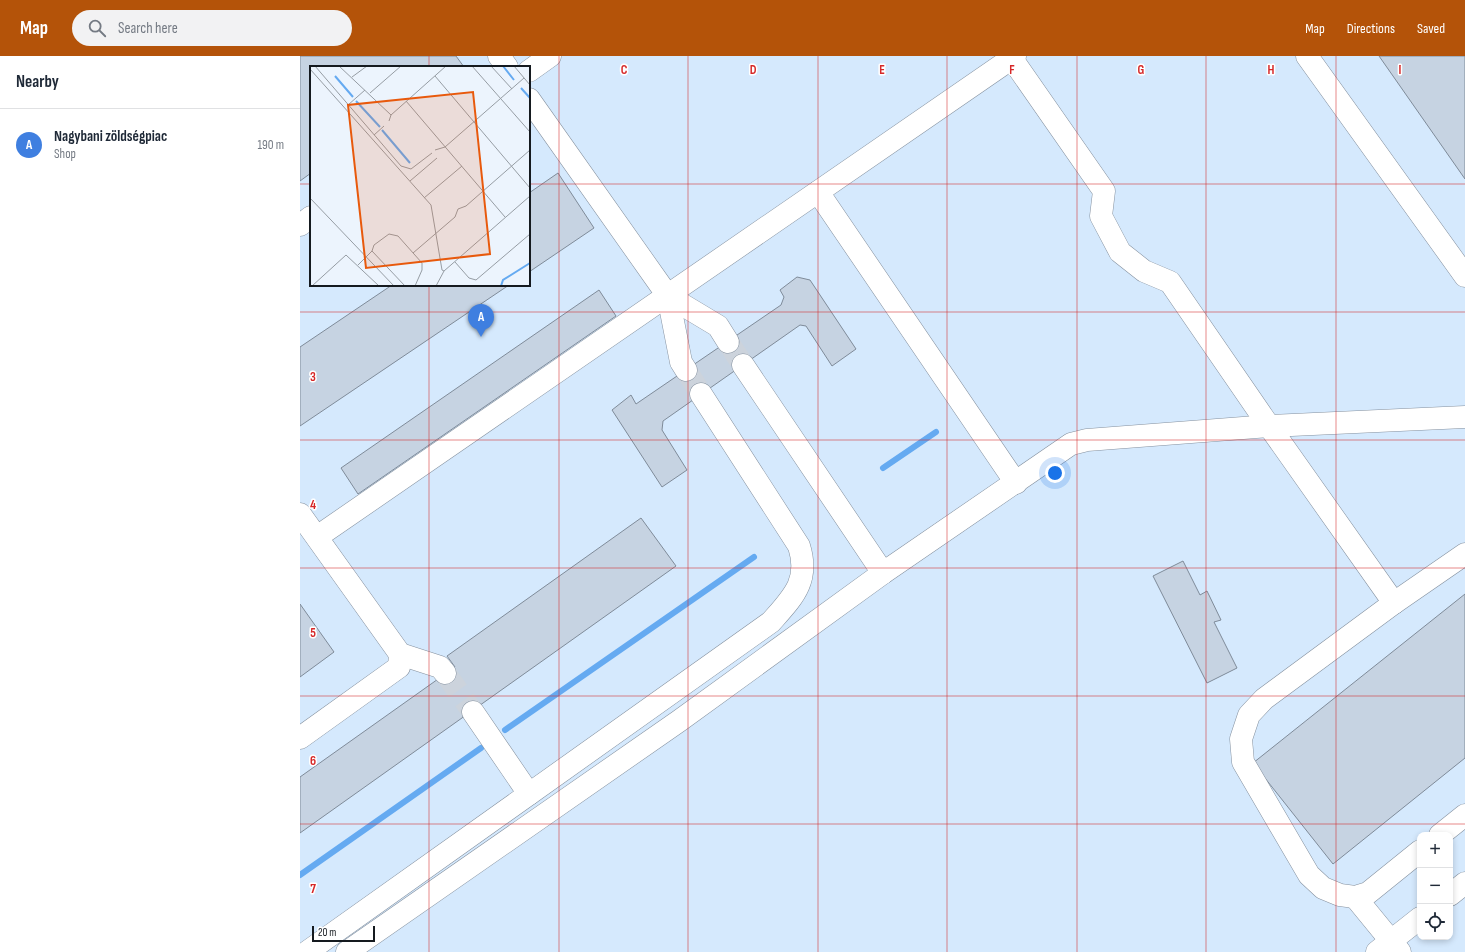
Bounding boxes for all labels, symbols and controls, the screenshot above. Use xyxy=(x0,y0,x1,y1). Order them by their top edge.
search box xyxy=(72,10,352,46)
text: Map xyxy=(20,17,48,40)
icon: search xyxy=(86,17,108,39)
text: Search here xyxy=(118,19,178,38)
text: Map xyxy=(1305,20,1325,37)
text: Directions xyxy=(1347,20,1395,37)
text: Saved xyxy=(1417,20,1445,37)
text: C xyxy=(621,62,628,78)
text: D xyxy=(750,62,757,78)
text: E xyxy=(879,62,885,78)
text: F xyxy=(1009,62,1015,78)
text: G xyxy=(1138,62,1145,78)
text: H xyxy=(1268,62,1275,78)
text: I xyxy=(1399,62,1402,78)
inset map xyxy=(310,66,530,286)
text: Nearby xyxy=(16,72,59,92)
text: Nagybani zöldségpiac xyxy=(54,127,167,146)
text: A xyxy=(26,137,32,153)
text: 190 m xyxy=(257,137,284,153)
text: Shop xyxy=(54,146,76,162)
pin: A xyxy=(468,304,494,337)
text: 3 xyxy=(310,369,316,385)
your location xyxy=(1045,463,1065,483)
text: 4 xyxy=(310,497,316,513)
text: 5 xyxy=(310,625,316,641)
text: 6 xyxy=(310,753,316,769)
map controls xyxy=(1417,832,1453,940)
button: + xyxy=(1417,832,1453,868)
button: − xyxy=(1417,868,1453,904)
text: 7 xyxy=(310,881,316,897)
button: locate xyxy=(1417,904,1453,940)
scale bar xyxy=(312,924,375,943)
text: 20 m xyxy=(318,926,336,939)

